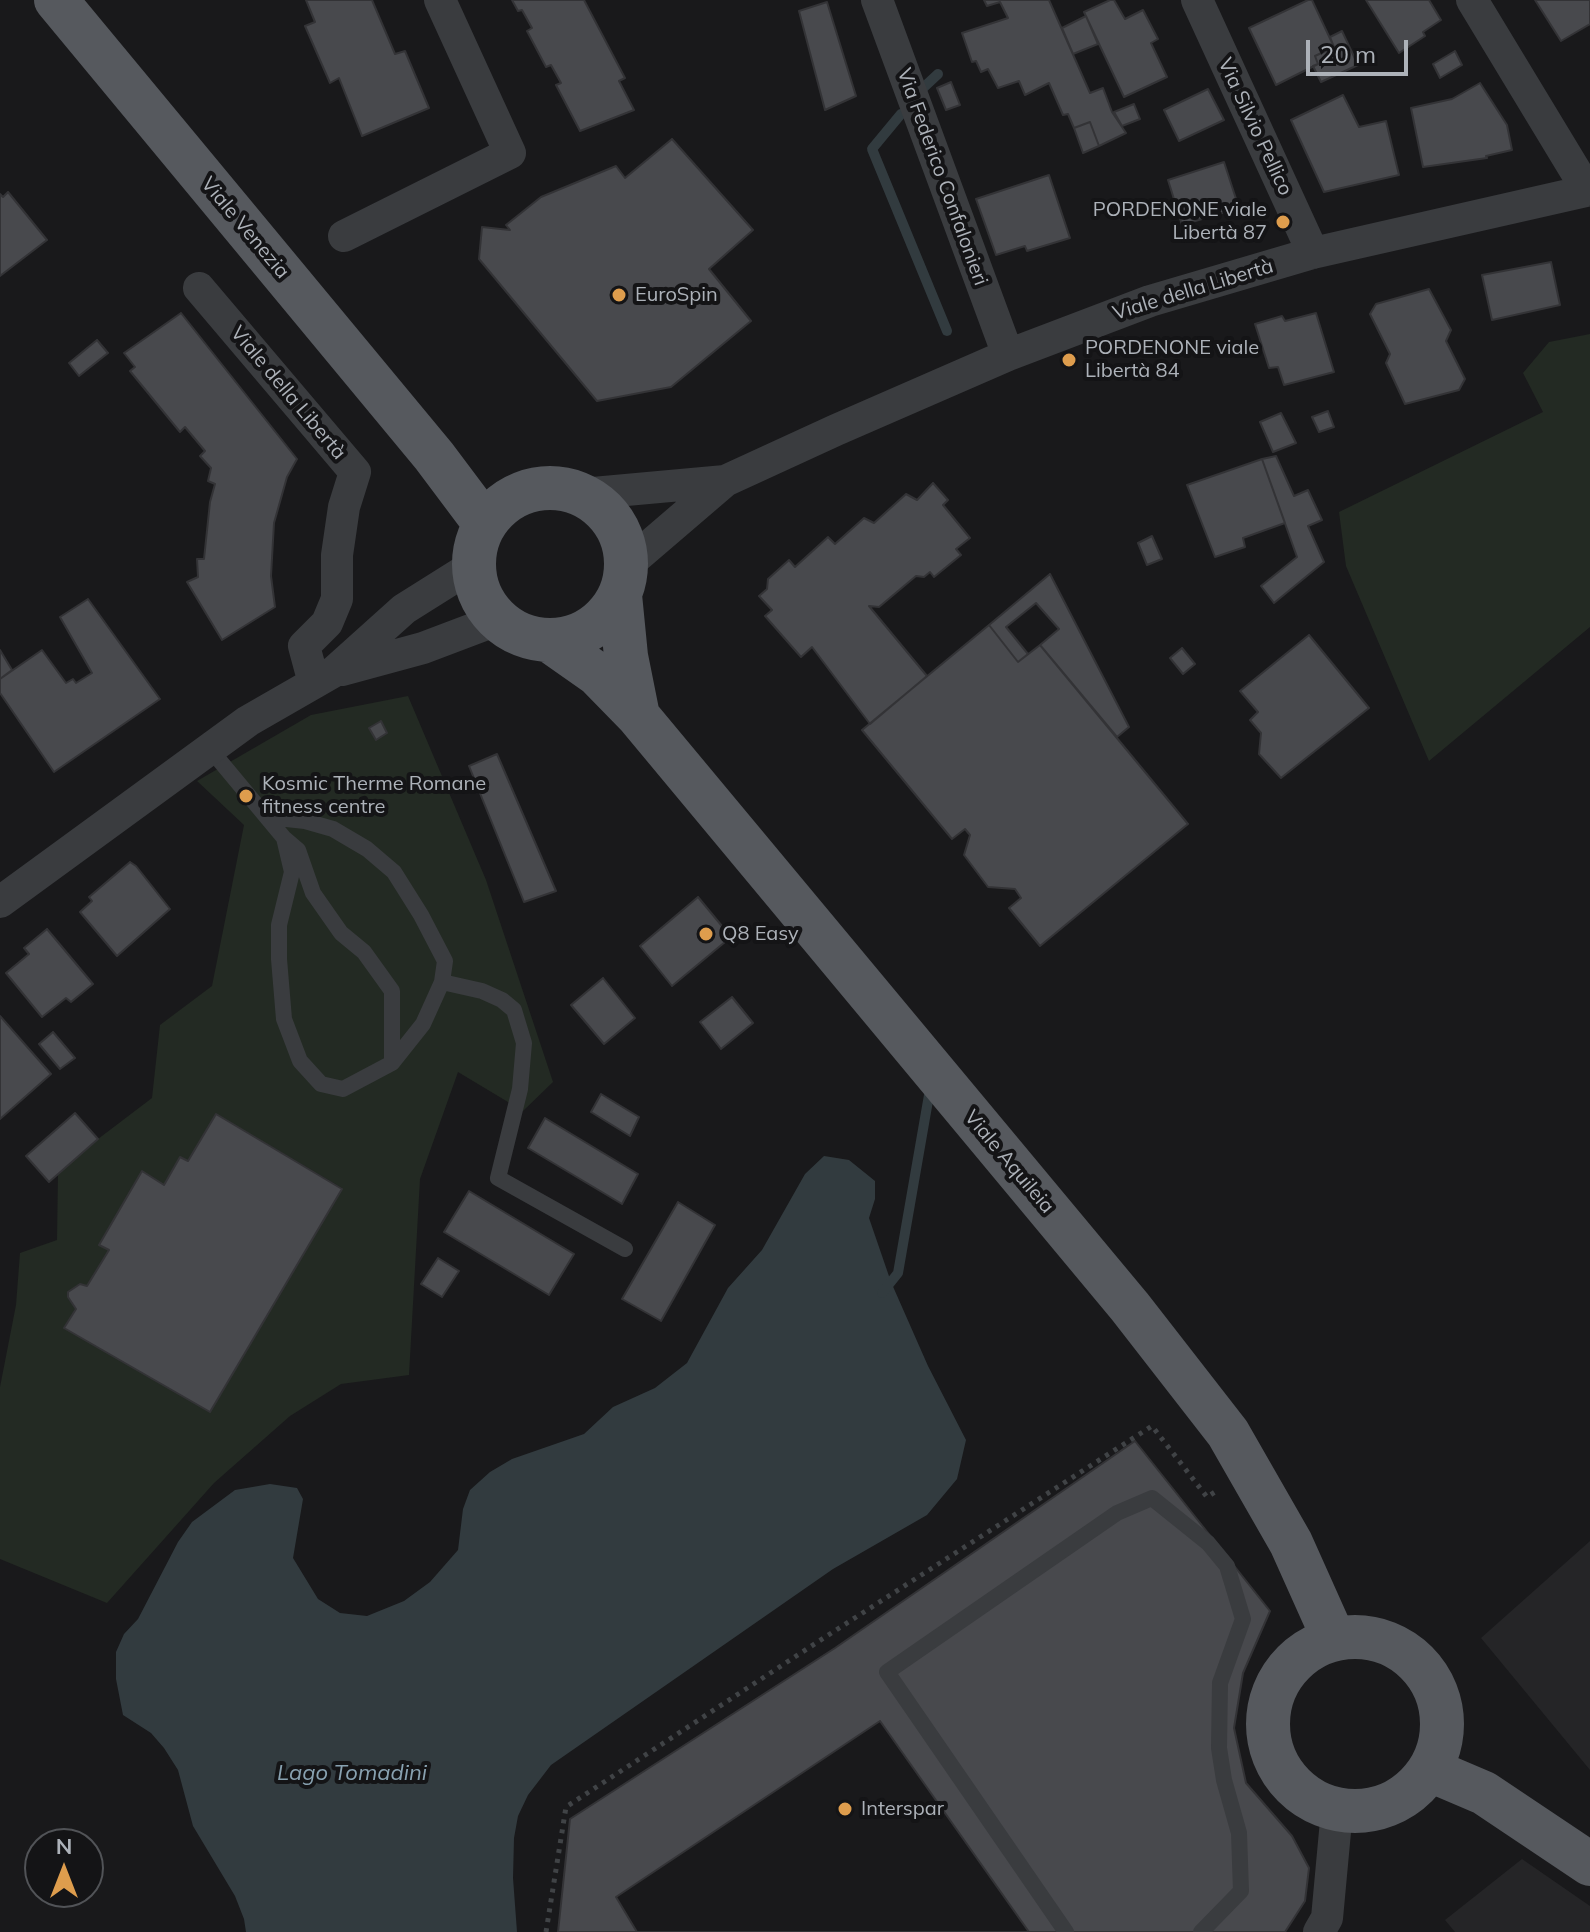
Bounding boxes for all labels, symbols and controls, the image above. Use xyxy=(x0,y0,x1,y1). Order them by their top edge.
scale bar xyxy=(1310,24,1412,74)
text: 20 m xyxy=(1320,39,1376,69)
street label: Via Silvio Pellico xyxy=(1213,55,1297,199)
street label: Via Federico Confalonieri xyxy=(892,65,992,289)
street label: Viale Venezia xyxy=(196,172,294,284)
place label: PORDENONE viale Libertà 87 xyxy=(1093,198,1267,245)
marker: PORDENONE viale Libertà 87 xyxy=(1274,213,1292,231)
street label: Viale della Libertà xyxy=(1110,254,1276,326)
place label: EuroSpin xyxy=(635,283,718,307)
marker: EuroSpin xyxy=(610,286,628,304)
street label: Viale della Libertà xyxy=(225,322,351,464)
place label: PORDENONE viale Libertà 84 xyxy=(1085,336,1259,383)
marker: PORDENONE viale Libertà 84 xyxy=(1060,351,1078,369)
place label: Kosmic Therme Romane fitness centre xyxy=(262,772,486,819)
marker: Kosmic Therme Romane fitness centre xyxy=(237,787,255,805)
place label: Q8 Easy xyxy=(722,922,799,946)
marker: Q8 Easy xyxy=(697,925,715,943)
street label: Viale Aquileia xyxy=(959,1106,1059,1218)
water label: Lago Tomadini xyxy=(277,1760,427,1786)
place label: Interspar xyxy=(861,1797,944,1821)
marker: Interspar xyxy=(836,1800,854,1818)
north arrow xyxy=(24,1828,104,1908)
text: N xyxy=(56,1832,72,1860)

